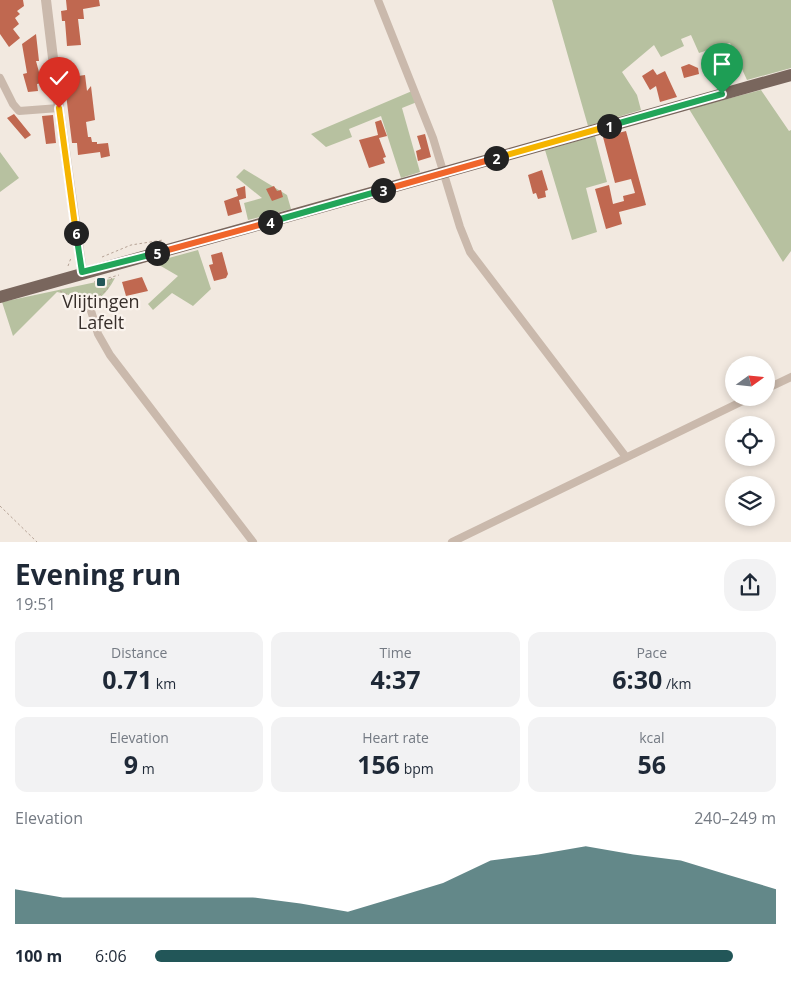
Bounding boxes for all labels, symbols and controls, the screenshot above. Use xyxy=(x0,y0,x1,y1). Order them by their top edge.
pin xyxy=(701,43,743,94)
icon: arrive xyxy=(708,50,736,78)
pin xyxy=(38,57,80,108)
icon: check xyxy=(45,64,73,92)
pin: 1 xyxy=(596,114,622,138)
text: 1 xyxy=(605,117,614,136)
pin: 2 xyxy=(484,146,508,170)
text: 2 xyxy=(492,149,501,168)
pin: 3 xyxy=(370,178,396,202)
text: 3 xyxy=(379,181,388,200)
pin: 4 xyxy=(258,210,282,234)
text: 4 xyxy=(266,213,275,232)
pin: 6 xyxy=(64,220,88,246)
text: 6 xyxy=(72,224,81,243)
pin: 5 xyxy=(144,240,170,266)
text: 5 xyxy=(153,244,162,263)
marker: Vlijtingen Lafelt xyxy=(95,276,107,288)
place label: Vlijtingen Lafelt xyxy=(62,289,140,334)
north arrow xyxy=(725,356,775,406)
map controls xyxy=(725,356,775,526)
button: locate xyxy=(725,416,775,466)
button: layers xyxy=(725,476,775,526)
text: Evening run xyxy=(15,555,181,593)
button: share xyxy=(724,559,776,611)
text: 19:51 xyxy=(15,593,56,615)
text: Distance xyxy=(111,643,167,662)
text: Time xyxy=(379,643,412,662)
text: Pace xyxy=(636,643,667,662)
text: 0.71 xyxy=(102,662,152,696)
text: 4:37 xyxy=(370,662,421,696)
text: 6:30 xyxy=(612,662,662,696)
text: km xyxy=(152,674,176,693)
text: /km xyxy=(662,674,691,693)
text: Elevation xyxy=(109,728,169,747)
text: Heart rate xyxy=(362,728,429,747)
text: kcal xyxy=(639,728,665,747)
text: 9 xyxy=(124,747,138,781)
text: 156 xyxy=(357,747,400,781)
text: 56 xyxy=(638,747,666,781)
text: m xyxy=(138,759,155,778)
text: bpm xyxy=(400,759,434,778)
text: Elevation xyxy=(15,807,83,829)
text: 240–249 m xyxy=(694,807,776,829)
text: 100 m xyxy=(15,945,62,967)
text: 6:06 xyxy=(95,945,127,967)

